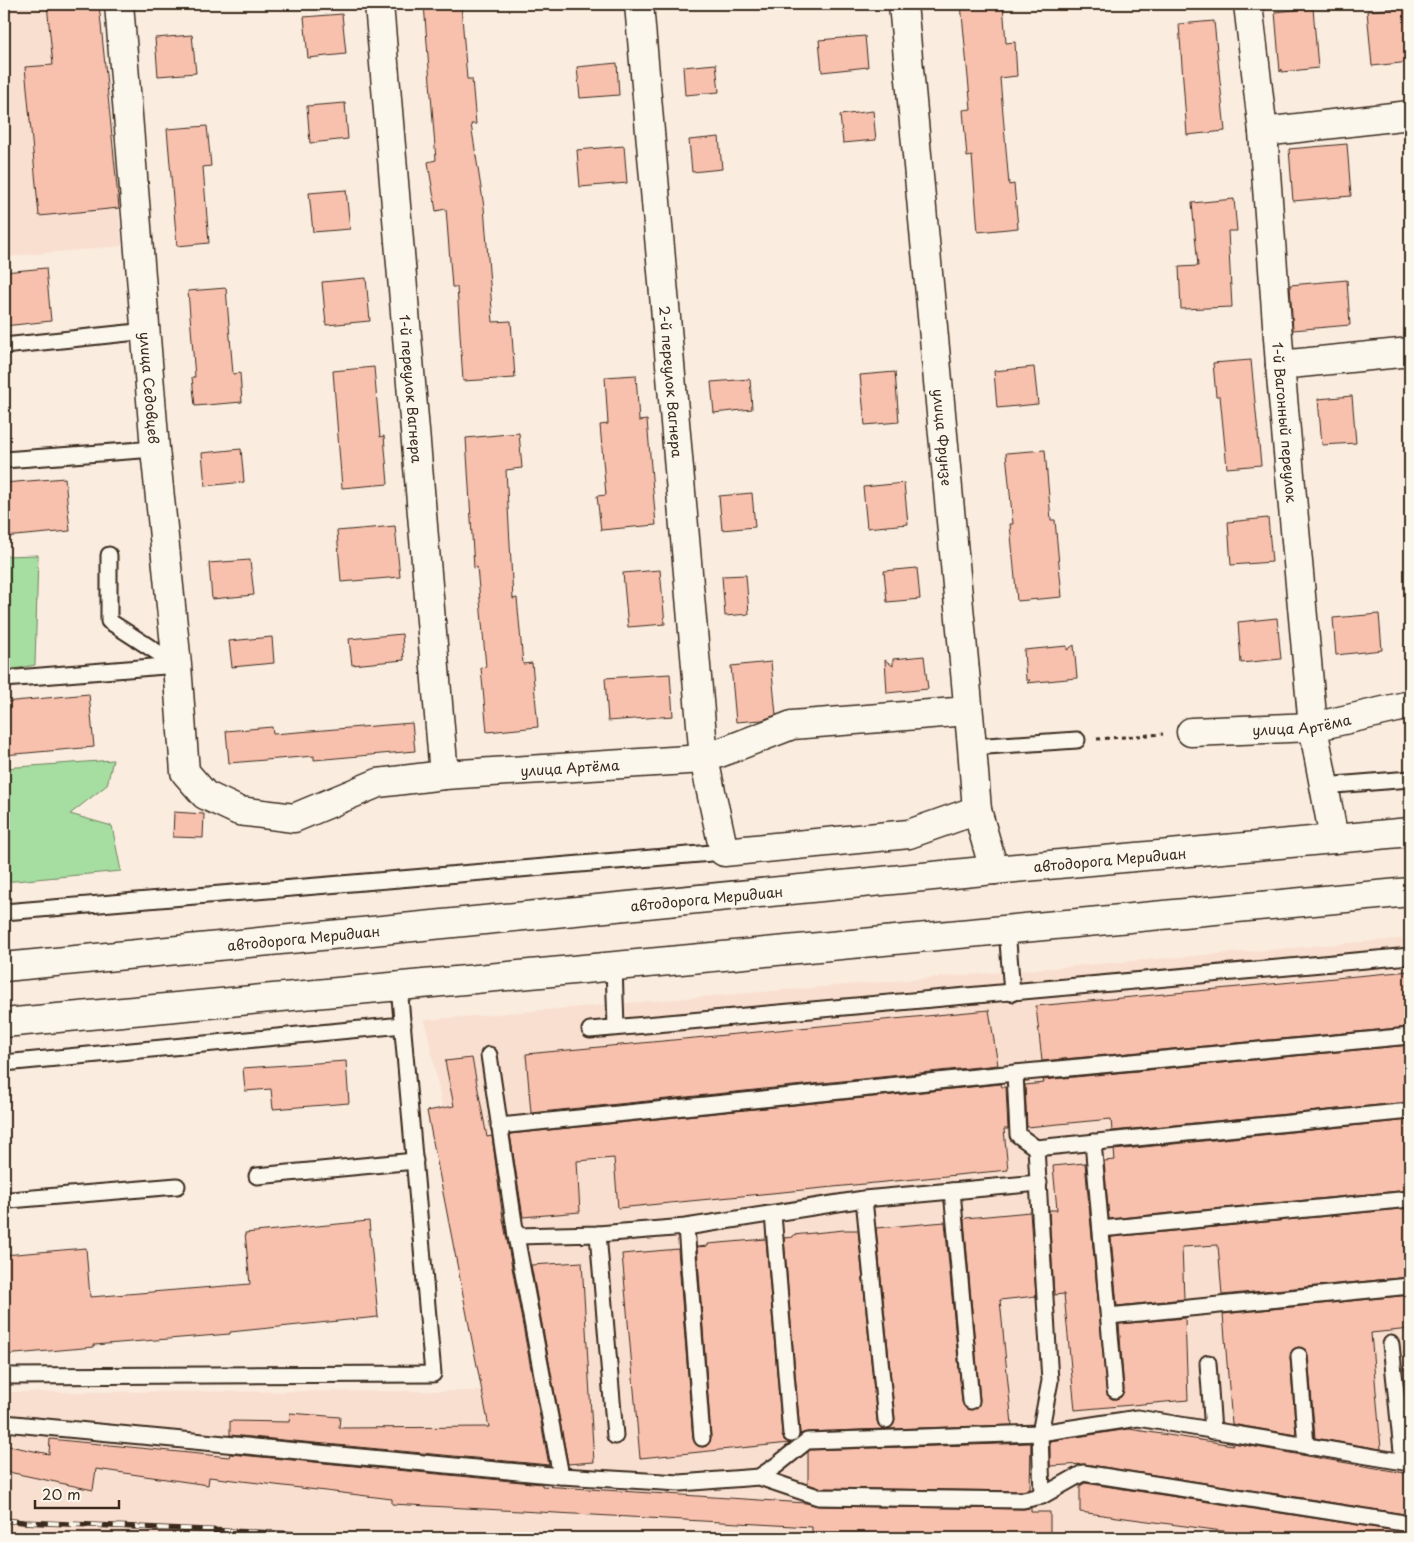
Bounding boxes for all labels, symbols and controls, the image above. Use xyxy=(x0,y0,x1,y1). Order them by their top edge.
street label: 2-й переулок Вагнера xyxy=(655,305,689,459)
street label: 1-й переулок Вагнера xyxy=(395,314,428,464)
street label: улица Седовцев xyxy=(135,331,165,445)
street label: 1-й Вагонный переулок xyxy=(1268,341,1303,504)
street label: улица Фрунзе xyxy=(928,388,958,487)
street label: улица Артёма xyxy=(1252,708,1353,740)
street label: улица Артёма xyxy=(520,754,620,781)
street label: автодорога Меридиан xyxy=(1032,842,1187,877)
street label: автодорога Меридиан xyxy=(629,880,784,916)
street label: автодорога Меридиан xyxy=(226,920,381,956)
scale bar xyxy=(35,1477,119,1509)
text: 20 m xyxy=(42,1482,81,1505)

